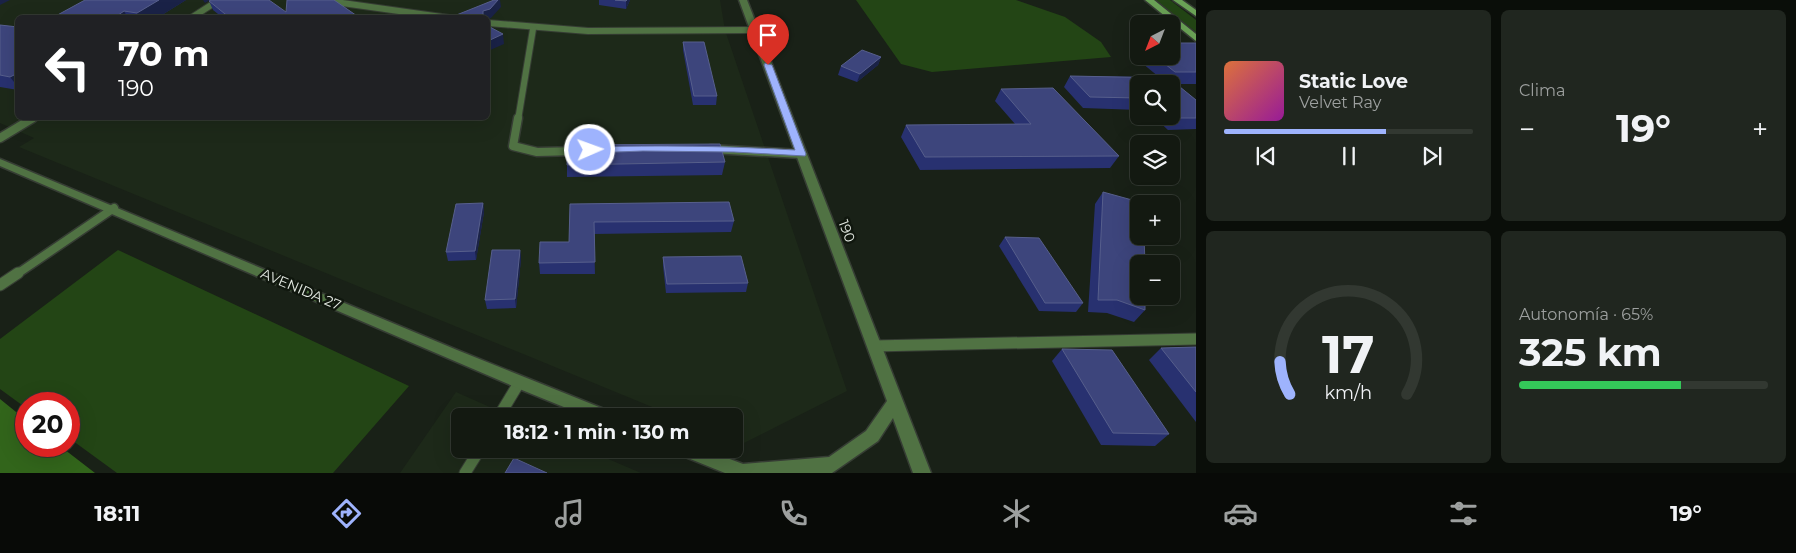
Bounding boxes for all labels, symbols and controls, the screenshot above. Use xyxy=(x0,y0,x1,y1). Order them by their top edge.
pin xyxy=(747,14,789,65)
north arrow xyxy=(1130,15,1180,65)
map controls xyxy=(1130,15,1180,305)
icon: arrive xyxy=(754,21,782,49)
text: 70 m xyxy=(118,32,209,75)
icon: left xyxy=(35,35,100,100)
text: Static Love xyxy=(1299,70,1408,93)
text: 190 xyxy=(118,75,154,102)
button: search xyxy=(1130,75,1180,125)
text: Clima xyxy=(1519,81,1565,100)
text: Velvet Ray xyxy=(1299,93,1381,112)
text: 19° xyxy=(1616,105,1671,152)
text: − xyxy=(1519,112,1535,146)
text: + xyxy=(1752,112,1768,146)
position arrow xyxy=(563,123,615,175)
button: layers xyxy=(1130,135,1180,185)
icon: previous xyxy=(1252,142,1280,170)
icon: pause xyxy=(1335,142,1363,170)
icon: next xyxy=(1418,142,1446,170)
button: + xyxy=(1130,195,1180,245)
street label: 190 xyxy=(835,217,859,245)
button: − xyxy=(1130,255,1180,305)
street label: AVENIDA 27 xyxy=(258,264,344,314)
text: Autonomía · 65% xyxy=(1519,305,1653,324)
text: 17 xyxy=(1322,323,1375,386)
text: 325 km xyxy=(1519,329,1662,376)
text: km/h xyxy=(1325,382,1372,403)
speed limit sign: 20 xyxy=(15,392,80,457)
text: 18:12 · 1 min · 130 m xyxy=(504,421,690,444)
icon: directions xyxy=(329,496,364,531)
icon: music xyxy=(552,496,587,531)
icon: phone xyxy=(776,496,811,531)
icon: climate xyxy=(999,496,1034,531)
icon: car xyxy=(1223,496,1258,531)
icon: filters xyxy=(1446,496,1481,531)
text: 18:11 xyxy=(94,500,140,527)
text: 19° xyxy=(1670,500,1702,527)

